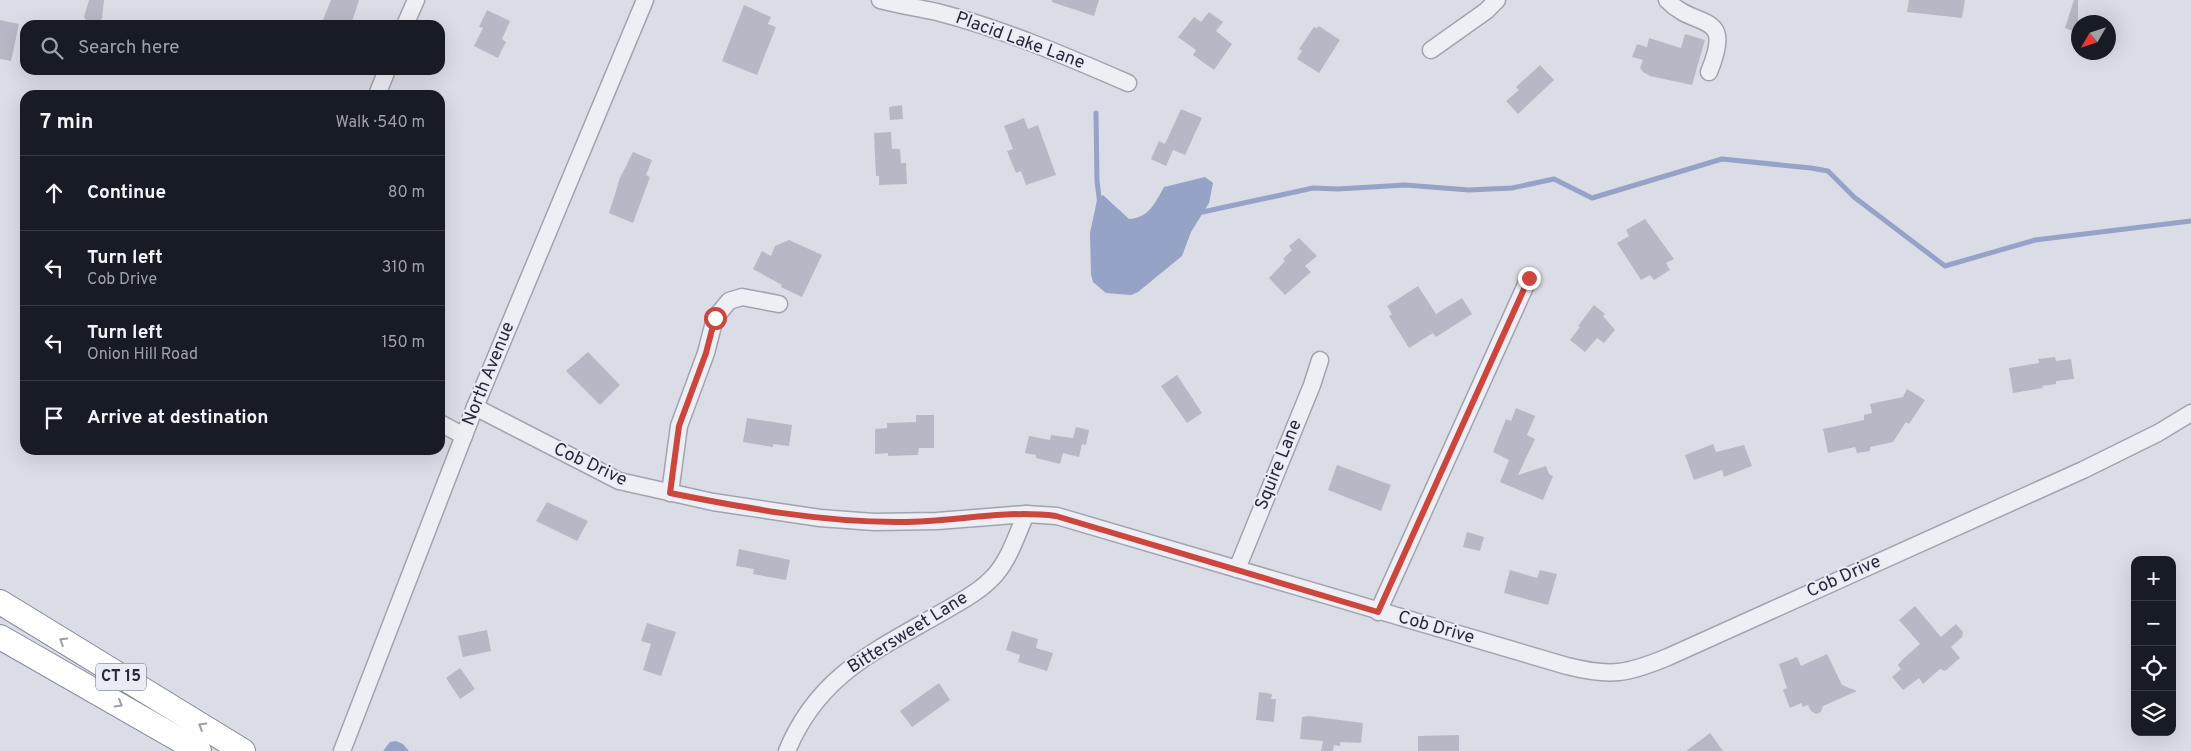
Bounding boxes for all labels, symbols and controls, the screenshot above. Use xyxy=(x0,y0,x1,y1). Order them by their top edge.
street label: Placid Lake Lane xyxy=(952,7,1088,75)
north arrow xyxy=(2071,15,2116,60)
search box xyxy=(20,20,445,75)
icon: search xyxy=(38,34,66,62)
text: Search here xyxy=(78,36,180,60)
text: 7 min xyxy=(40,109,93,136)
text: Walk · 540 m xyxy=(336,113,425,133)
icon: ahead xyxy=(40,179,68,207)
text: Continue xyxy=(87,181,166,205)
text: 80 m xyxy=(388,183,425,203)
text: Turn left xyxy=(87,246,163,270)
icon: left xyxy=(40,254,68,282)
text: 310 m xyxy=(382,258,425,278)
route end xyxy=(1518,267,1541,290)
text: Cob Drive xyxy=(87,270,157,290)
route start xyxy=(704,307,727,330)
street label: North Avenue xyxy=(458,319,520,429)
text: Turn left xyxy=(87,321,163,345)
icon: left xyxy=(40,329,68,357)
text: 150 m xyxy=(382,333,425,353)
text: Onion Hill Road xyxy=(87,345,198,365)
icon: arrive xyxy=(40,404,68,432)
text: Arrive at destination xyxy=(87,406,268,430)
street label: Squire Lane xyxy=(1250,416,1308,514)
street label: Cob Drive xyxy=(549,438,631,492)
street label: Cob Drive xyxy=(1803,550,1885,604)
map controls xyxy=(2131,556,2176,736)
button: + xyxy=(2131,556,2176,601)
street label: Bittersweet Lane xyxy=(844,587,972,679)
button: − xyxy=(2131,601,2176,646)
street label: Cob Drive xyxy=(1395,606,1477,650)
one-way arrow xyxy=(59,638,68,648)
button: locate xyxy=(2131,646,2176,691)
road number: CT 15 xyxy=(96,664,146,690)
button: layers xyxy=(2131,691,2176,736)
one-way arrow xyxy=(113,698,122,708)
one-way arrow xyxy=(198,723,207,732)

